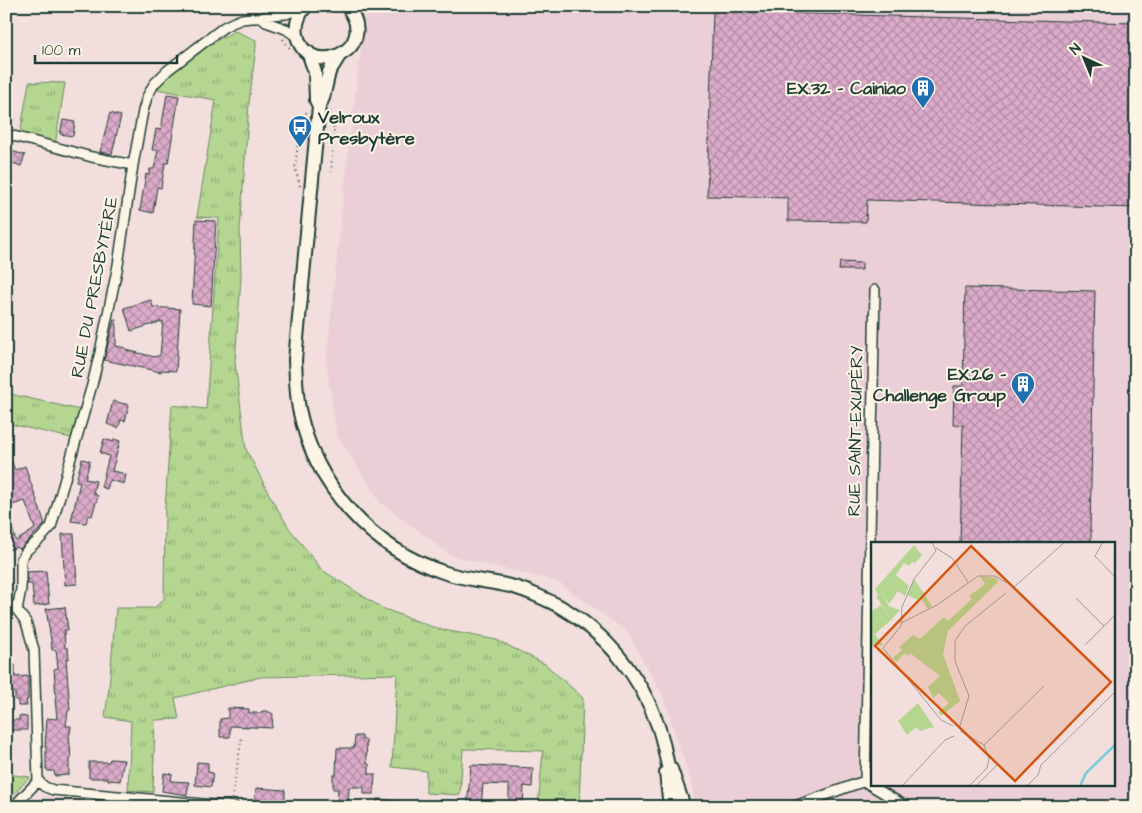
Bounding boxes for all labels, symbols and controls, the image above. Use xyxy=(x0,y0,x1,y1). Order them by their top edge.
scale bar xyxy=(35,32,178,64)
north arrow xyxy=(1060,32,1110,82)
text: N xyxy=(1066,39,1086,60)
text: 100 m xyxy=(42,40,81,61)
building icon: EX.32 - Cainiao xyxy=(910,75,936,109)
place label: EX.32 - Cainiao xyxy=(787,76,907,101)
place label: Velroux Presbytère xyxy=(317,105,415,152)
bus stop icon: Velroux Presbytère xyxy=(287,114,313,148)
street label: RUE DU PRESBYTÈRE xyxy=(65,194,124,380)
street label: RUE SAINT-EXUPÉRY xyxy=(842,345,869,517)
place label: EX.26 - Challenge Group xyxy=(873,362,1006,409)
building icon: EX.26 - Challenge Group xyxy=(1010,371,1036,405)
inset map xyxy=(871,542,1114,786)

